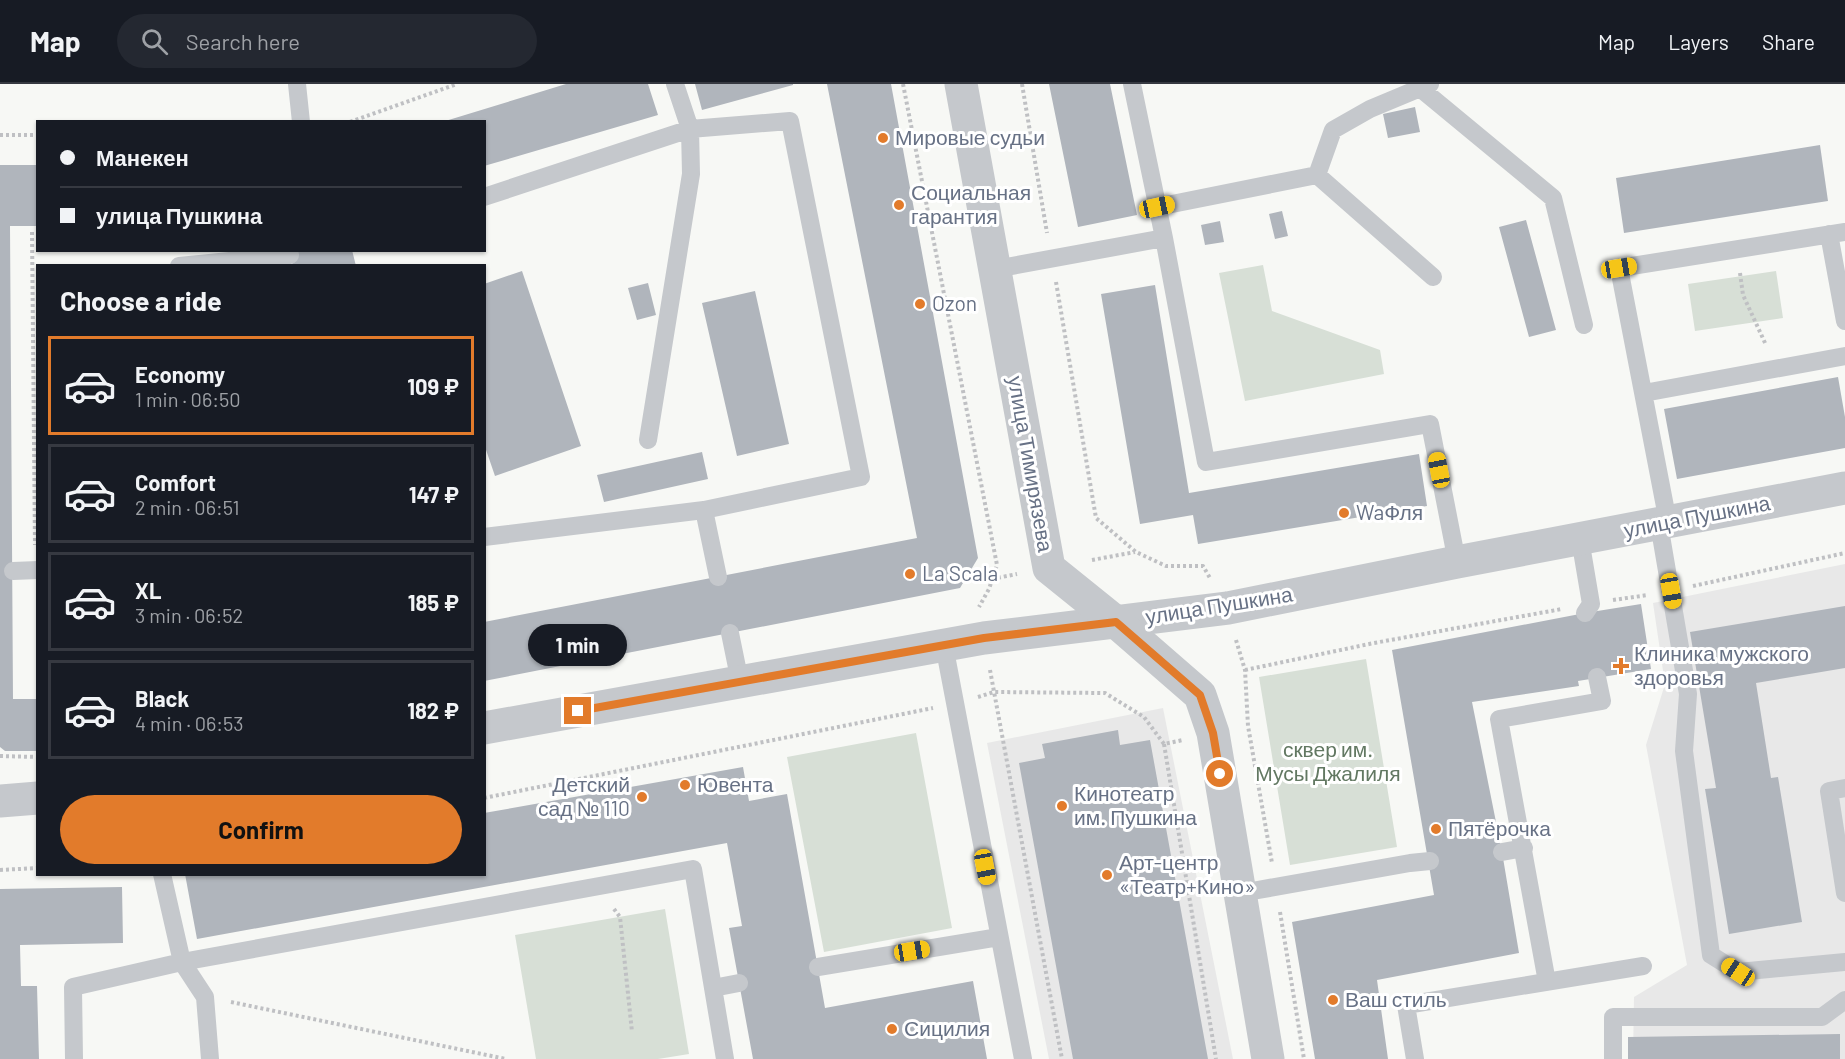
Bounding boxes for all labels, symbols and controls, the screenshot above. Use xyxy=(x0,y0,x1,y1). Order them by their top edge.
search box xyxy=(117,14,537,68)
text: Map xyxy=(30,24,81,58)
icon: search xyxy=(138,25,171,58)
text: Search here xyxy=(186,28,300,54)
text: Map xyxy=(1598,29,1635,54)
text: Layers xyxy=(1668,29,1729,54)
text: Share xyxy=(1762,29,1815,54)
place label: Мировые судьи xyxy=(895,124,1045,149)
marker: Мировые судьи xyxy=(876,131,890,145)
text: Манекен xyxy=(96,144,189,170)
place label: Социальная гарантия xyxy=(911,179,1031,228)
car xyxy=(1138,194,1176,220)
marker: Социальная гарантия xyxy=(892,198,906,212)
text: улица Пушкина xyxy=(96,202,262,228)
car xyxy=(1600,256,1638,280)
text: Choose a ride xyxy=(60,284,222,316)
place label: Ozon xyxy=(932,290,977,315)
marker: Ozon xyxy=(913,297,927,311)
icon: car xyxy=(63,359,117,413)
text: Economy xyxy=(135,361,225,387)
text: 109 ₽ xyxy=(407,373,459,399)
street label: улица Тимирязева xyxy=(1004,374,1059,554)
text: 1 min · 06:50 xyxy=(135,387,241,411)
car xyxy=(1427,451,1451,489)
icon: car xyxy=(63,467,117,521)
text: Comfort xyxy=(135,469,216,495)
text: 147 ₽ xyxy=(409,481,459,507)
street label: улица Пушкина xyxy=(1621,489,1772,542)
text: 2 min · 06:51 xyxy=(135,495,239,519)
place label: WaФля xyxy=(1356,499,1423,524)
marker: WaФля xyxy=(1337,506,1351,520)
place label: La Scala xyxy=(922,560,998,585)
marker: La Scala xyxy=(903,567,917,581)
car xyxy=(1659,572,1683,610)
icon: car xyxy=(63,575,117,629)
text: XL xyxy=(135,577,161,603)
street label: улица Пушкина xyxy=(1143,581,1294,628)
text: 185 ₽ xyxy=(408,589,459,615)
text: 3 min · 06:52 xyxy=(135,603,243,627)
callout: 1 min xyxy=(528,624,628,666)
text: 1 min xyxy=(556,633,599,657)
place label: Клиника мужского здоровья xyxy=(1634,640,1809,689)
marker: Клиника мужского здоровья xyxy=(1612,657,1630,675)
icon: car xyxy=(63,683,117,737)
text: Black xyxy=(135,685,189,711)
text: 182 ₽ xyxy=(407,697,459,723)
route end xyxy=(564,697,591,724)
text: 4 min · 06:53 xyxy=(135,711,244,735)
park label: сквер им. Мусы Джалиля xyxy=(1255,736,1401,785)
route start xyxy=(1206,760,1233,787)
place label: Детский сад № 110 xyxy=(538,771,630,820)
place label: Ювента xyxy=(697,771,774,796)
marker: Ювента xyxy=(678,778,692,792)
place label: Кинотеатр им. Пушкина xyxy=(1074,780,1197,829)
marker: Детский сад № 110 xyxy=(635,790,649,804)
button: Confirm xyxy=(60,795,462,864)
marker: Кинотеатр им. Пушкина xyxy=(1055,799,1069,813)
place label: Пятёрочка xyxy=(1448,815,1551,840)
marker: Пятёрочка xyxy=(1429,822,1443,836)
car xyxy=(973,848,997,886)
place label: Арт-центр «Театр+Кино» xyxy=(1119,849,1255,898)
marker: Арт-центр «Театр+Кино» xyxy=(1100,868,1114,882)
car xyxy=(893,939,931,963)
car xyxy=(1718,955,1758,989)
place label: Ваш стиль xyxy=(1345,986,1447,1011)
marker: Ваш стиль xyxy=(1326,993,1340,1007)
place label: Сицилия xyxy=(904,1015,990,1040)
marker: Сицилия xyxy=(885,1022,899,1036)

